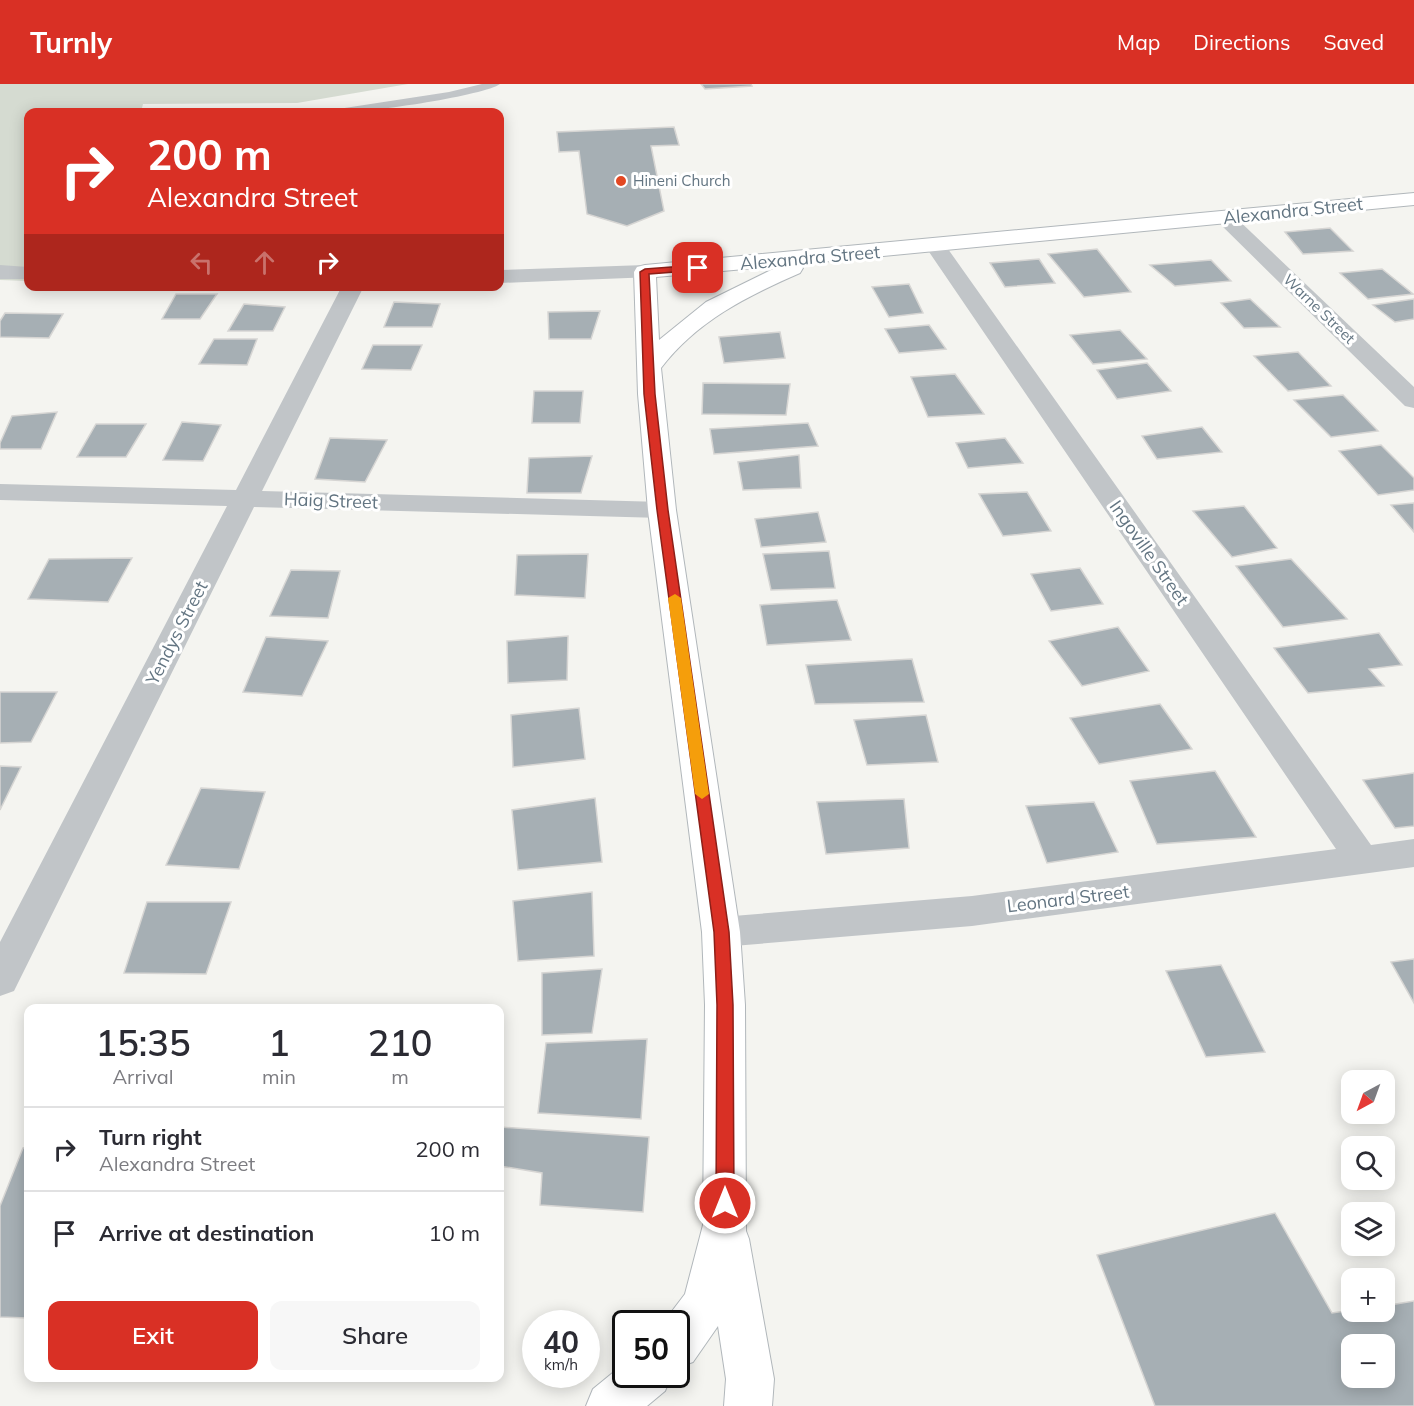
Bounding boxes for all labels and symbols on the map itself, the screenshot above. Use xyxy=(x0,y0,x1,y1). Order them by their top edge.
place label: Hineni Church xyxy=(633,171,731,190)
marker: Hineni Church xyxy=(614,174,628,188)
street label: Alexandra Street xyxy=(1222,192,1364,229)
street label: Alexandra Street xyxy=(739,240,881,275)
pin xyxy=(672,242,723,293)
street label: Warne Street xyxy=(1279,270,1359,348)
street label: Haig Street xyxy=(284,487,378,514)
street label: Ingoville Street xyxy=(1105,496,1194,610)
street label: Yendys Street xyxy=(140,577,213,689)
street label: Leonard Street xyxy=(1006,880,1130,917)
north arrow xyxy=(1341,1070,1395,1124)
position arrow xyxy=(693,1171,757,1235)
speed limit sign: 50 xyxy=(612,1310,690,1388)

